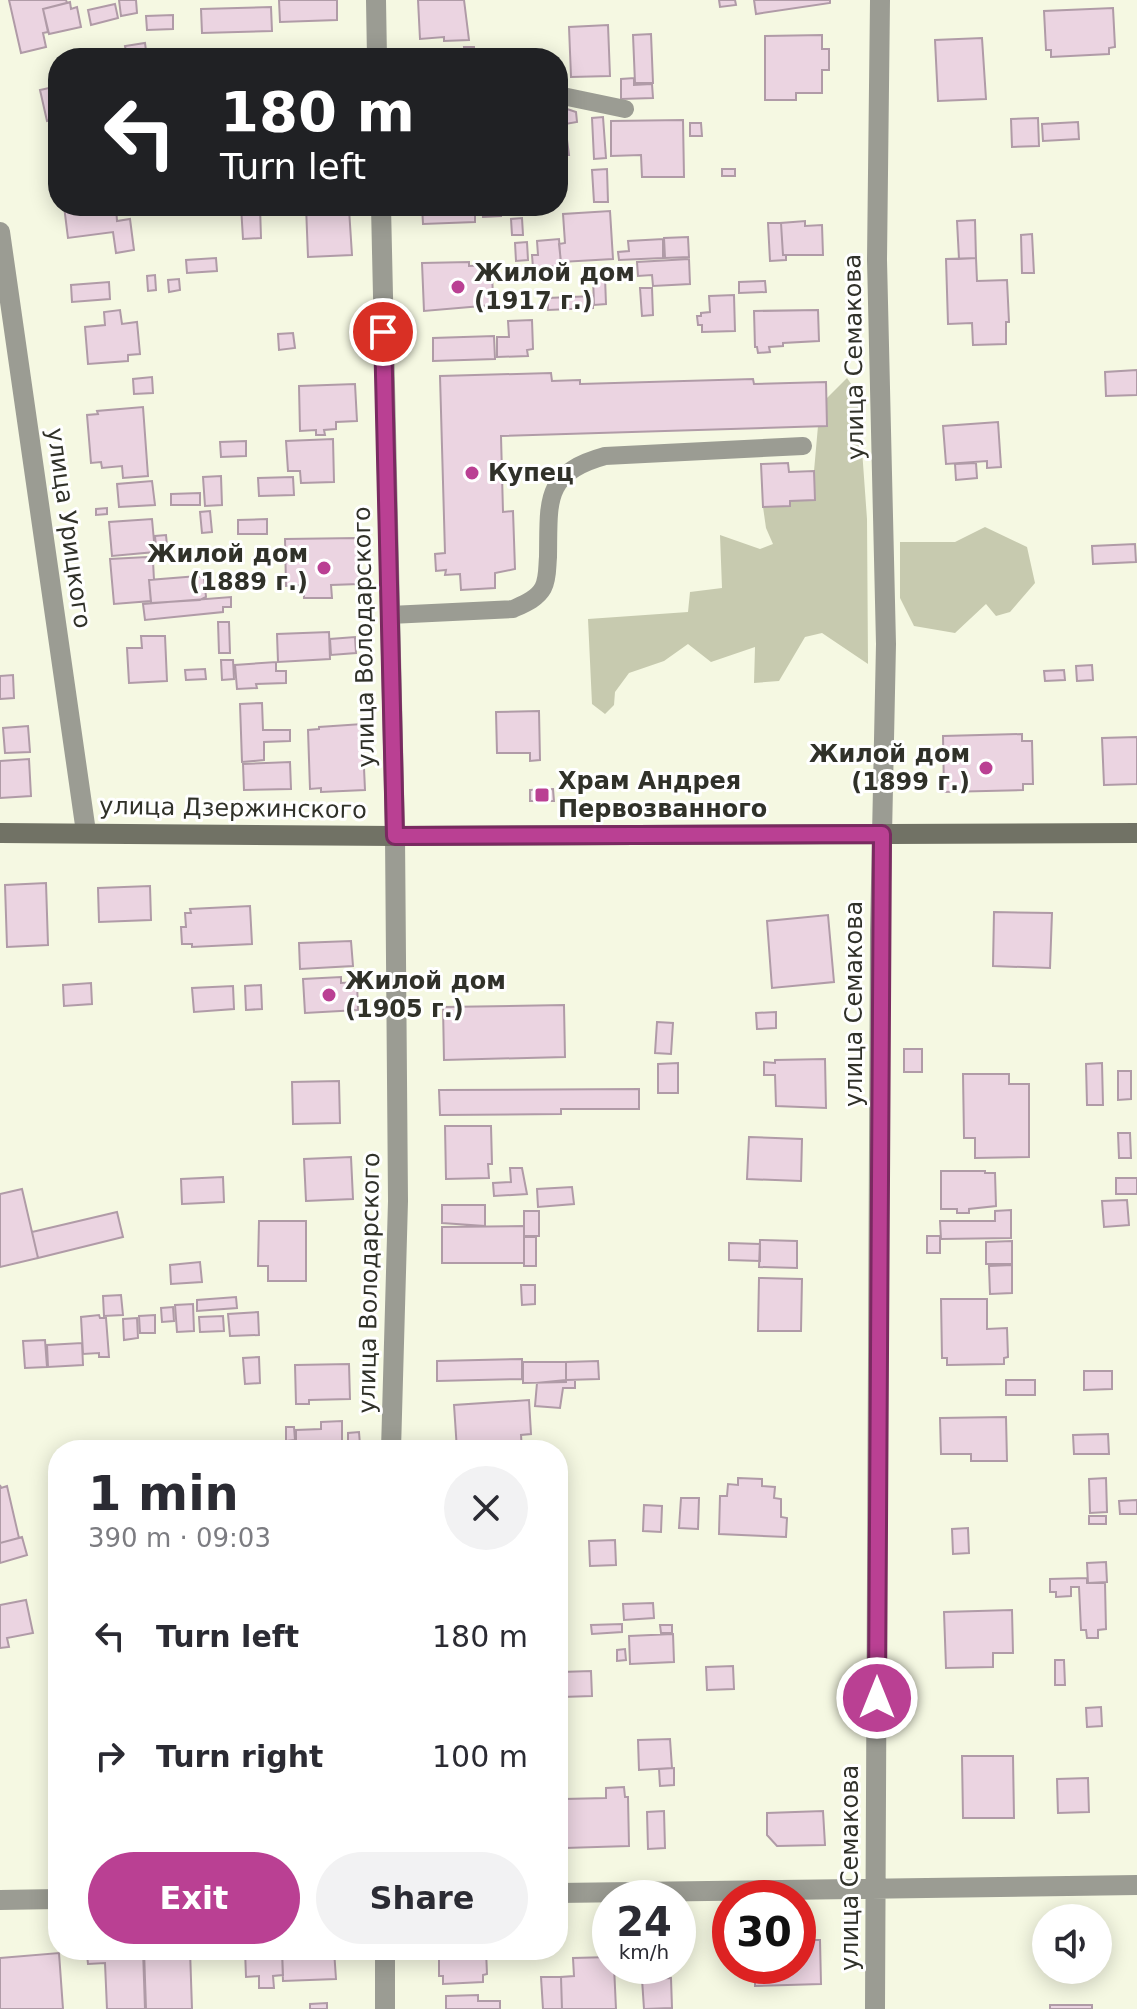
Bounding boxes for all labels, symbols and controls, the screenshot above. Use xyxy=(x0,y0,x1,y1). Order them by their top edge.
text: 180 m xyxy=(220,79,415,144)
icon: left xyxy=(88,80,192,184)
text: Turn left xyxy=(220,146,366,187)
street label: улица Семакова xyxy=(838,254,870,460)
place label: Жилой дом (1917 г.) xyxy=(474,259,635,315)
marker: Жилой дом (1917 г.) xyxy=(449,278,467,296)
pin xyxy=(349,298,417,366)
icon: arrive xyxy=(361,310,405,354)
street label: улица Урицкого xyxy=(41,426,97,630)
place label: Купец xyxy=(488,459,574,487)
marker: Купец xyxy=(463,464,481,482)
street label: улица Володарского xyxy=(348,506,380,768)
place label: Жилой дом (1889 г.) xyxy=(147,540,308,596)
marker: Жилой дом (1889 г.) xyxy=(315,559,333,577)
place label: Жилой дом (1899 г.) xyxy=(809,740,970,796)
marker: Жилой дом (1899 г.) xyxy=(977,759,995,777)
place label: Храм Андрея Первозванного xyxy=(558,767,767,823)
marker: Храм Андрея Первозванного xyxy=(533,786,551,804)
street label: улица Дзержинского xyxy=(99,792,367,824)
street label: улица Семакова xyxy=(840,901,868,1107)
place label: Жилой дом (1905 г.) xyxy=(345,967,506,1023)
marker: Жилой дом (1905 г.) xyxy=(320,986,338,1004)
street label: улица Володарского xyxy=(353,1152,385,1414)
text: 1 min xyxy=(88,1465,239,1521)
button: close xyxy=(444,1466,528,1550)
text: 390 m · 09:03 xyxy=(88,1523,271,1553)
icon: left xyxy=(88,1614,132,1658)
text: Turn left xyxy=(156,1619,299,1654)
text: 180 m xyxy=(432,1619,528,1654)
position arrow xyxy=(835,1656,919,1740)
icon: right xyxy=(88,1734,132,1778)
text: Turn right xyxy=(156,1739,323,1774)
text: 100 m xyxy=(432,1739,528,1774)
street label: улица Семакова xyxy=(836,1765,864,1971)
button: Exit xyxy=(88,1852,300,1944)
button: Share xyxy=(316,1852,528,1944)
speed limit sign: 30 xyxy=(712,1880,816,1984)
text: 24 xyxy=(616,1899,672,1945)
map controls xyxy=(1032,1904,1112,1984)
button: sound xyxy=(1032,1904,1112,1984)
text: km/h xyxy=(619,1940,669,1964)

